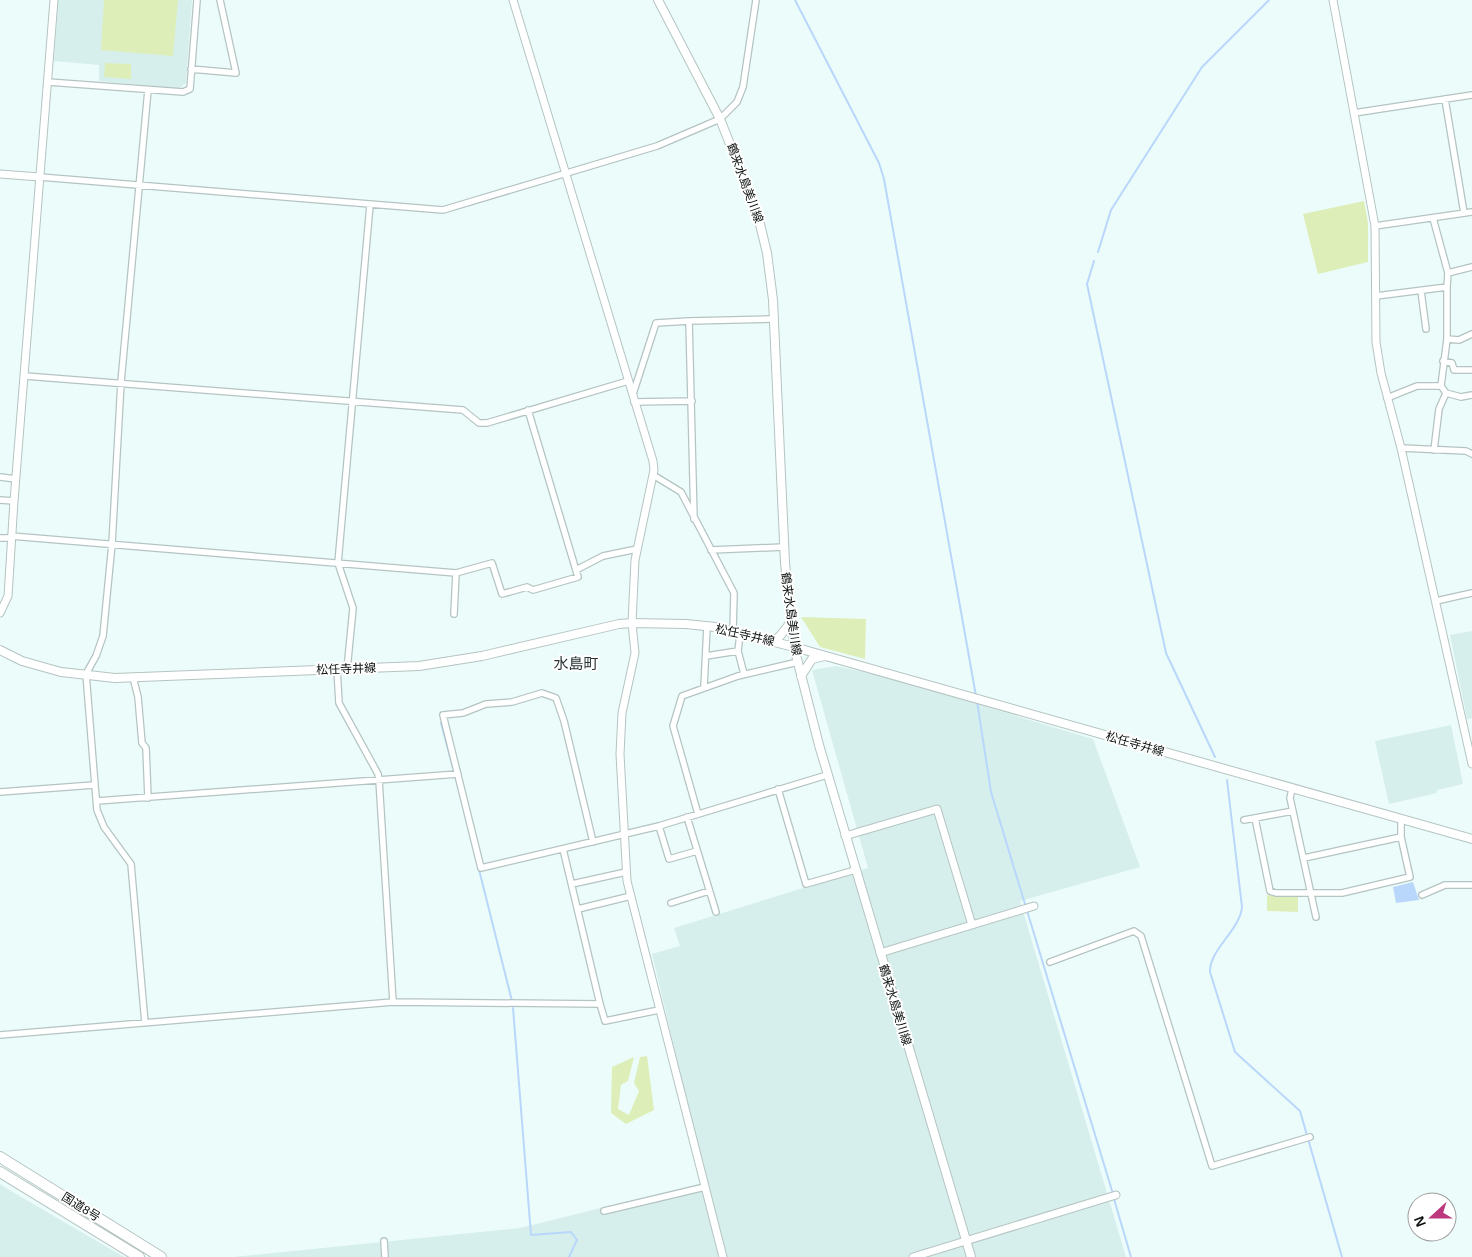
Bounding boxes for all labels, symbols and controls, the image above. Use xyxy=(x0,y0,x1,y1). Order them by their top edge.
street label: 鶴来水島美川線 xyxy=(724,141,766,225)
street label: 鶴来水島美川線 xyxy=(778,571,804,657)
street label: 松任寺井線 xyxy=(714,621,776,649)
district label: 水島町 xyxy=(553,655,599,672)
street label: 松任寺井線 xyxy=(316,661,376,677)
street label: 松任寺井線 xyxy=(1104,729,1166,759)
street label: 鶴来水島美川線 xyxy=(876,963,914,1047)
street label: 国道8号 xyxy=(59,1190,103,1224)
north arrow xyxy=(1407,1192,1457,1242)
text: N xyxy=(1411,1214,1429,1229)

